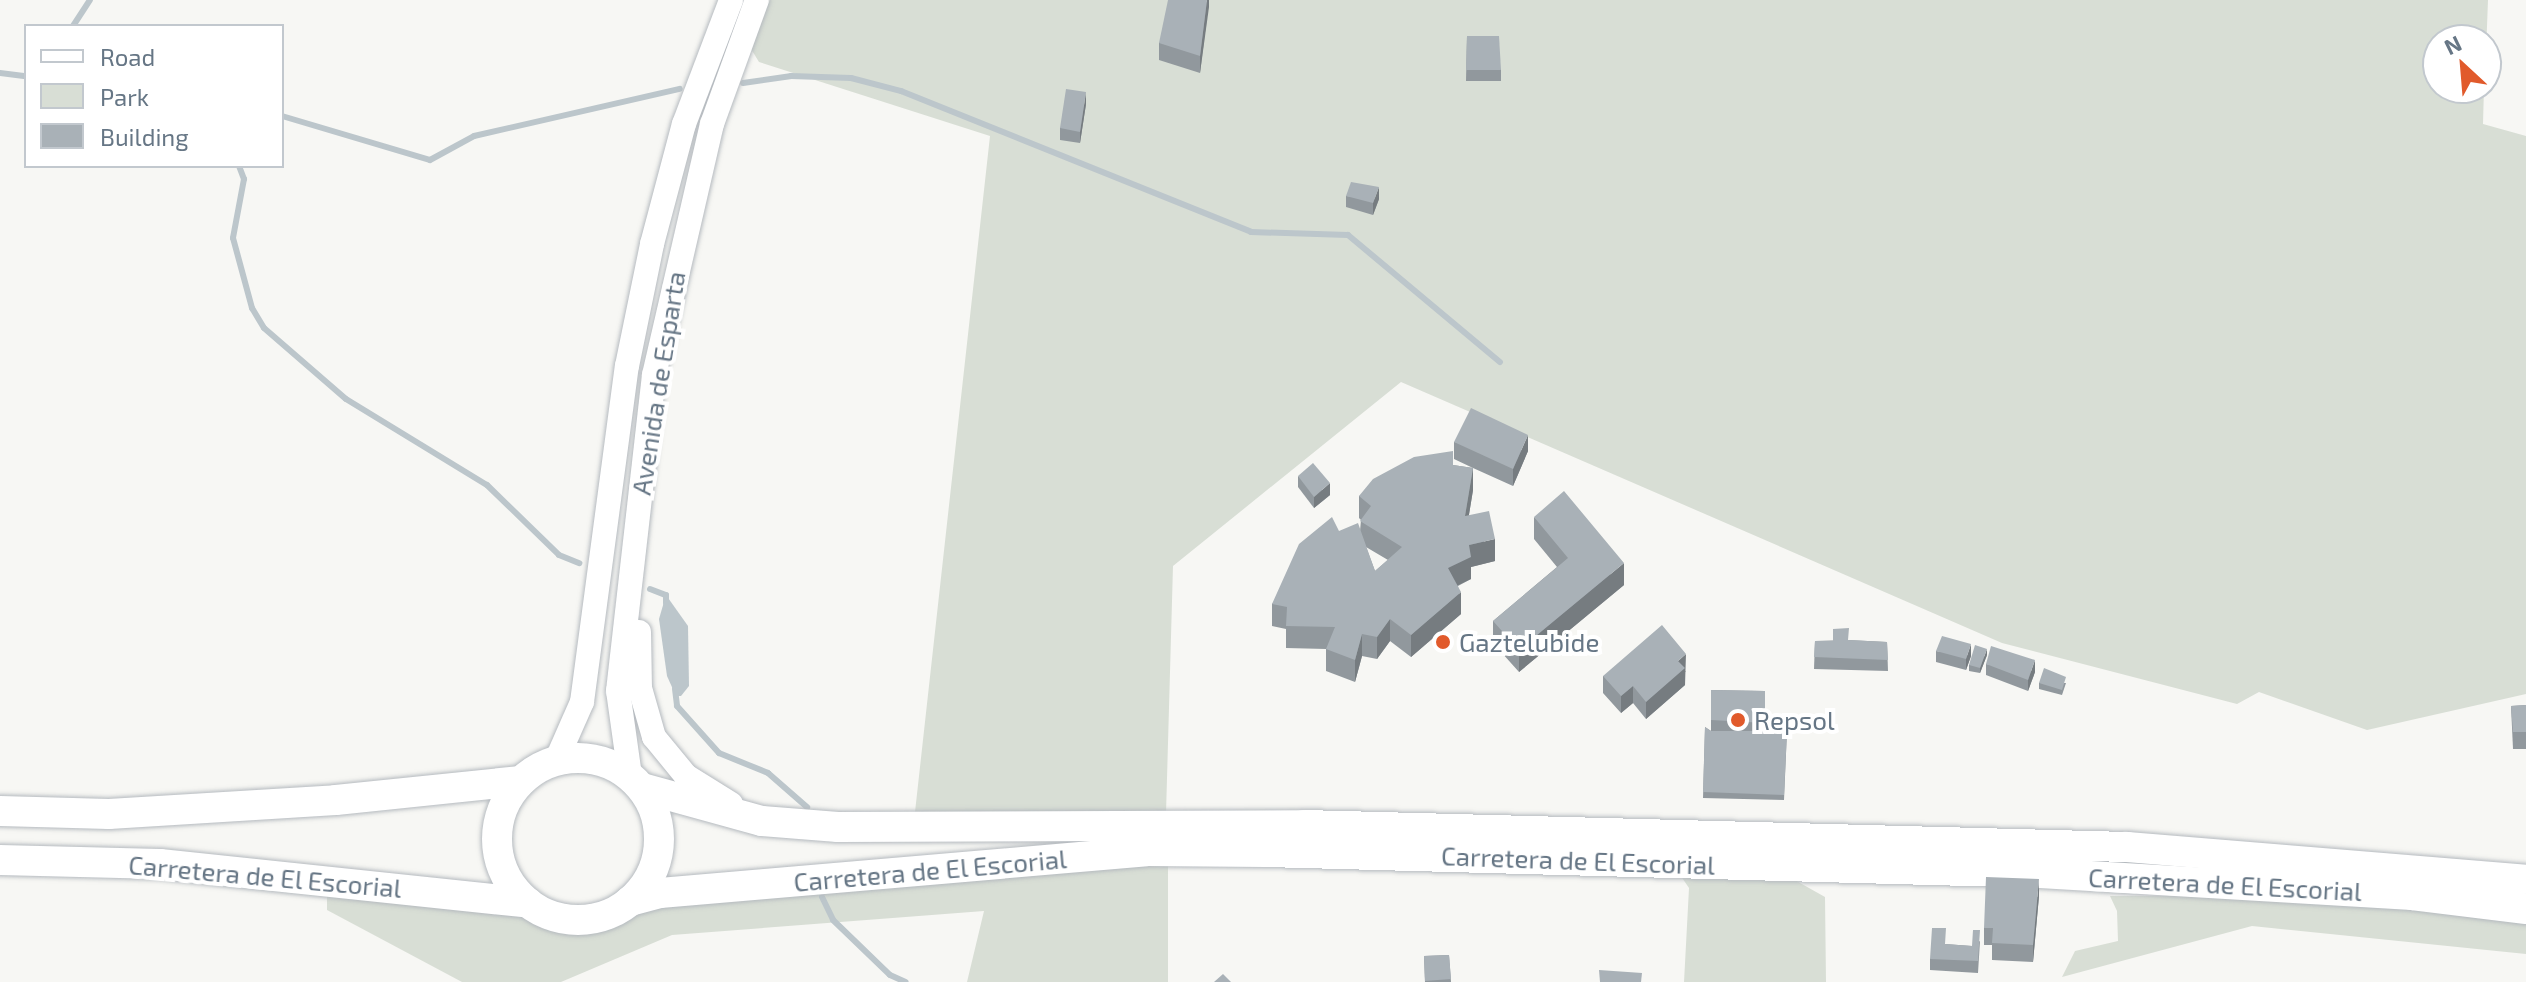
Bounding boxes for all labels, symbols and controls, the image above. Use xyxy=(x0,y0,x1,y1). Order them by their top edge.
legend xyxy=(24,24,284,168)
north arrow xyxy=(2422,24,2502,104)
text: N xyxy=(2440,29,2465,59)
text: Road xyxy=(100,42,155,71)
text: Park xyxy=(100,82,149,111)
text: Building xyxy=(100,122,189,151)
street label: Avenida de Esparta xyxy=(625,269,691,497)
place label: Gaztelubide xyxy=(1459,626,1599,658)
marker: Gaztelubide xyxy=(1434,633,1452,651)
place label: Repsol xyxy=(1754,704,1835,736)
marker: Repsol xyxy=(1729,711,1747,729)
street label: Carretera de El Escorial xyxy=(1440,840,1716,880)
street label: Carretera de El Escorial xyxy=(792,842,1068,898)
street label: Carretera de El Escorial xyxy=(127,848,403,904)
street label: Carretera de El Escorial xyxy=(2087,861,2363,907)

